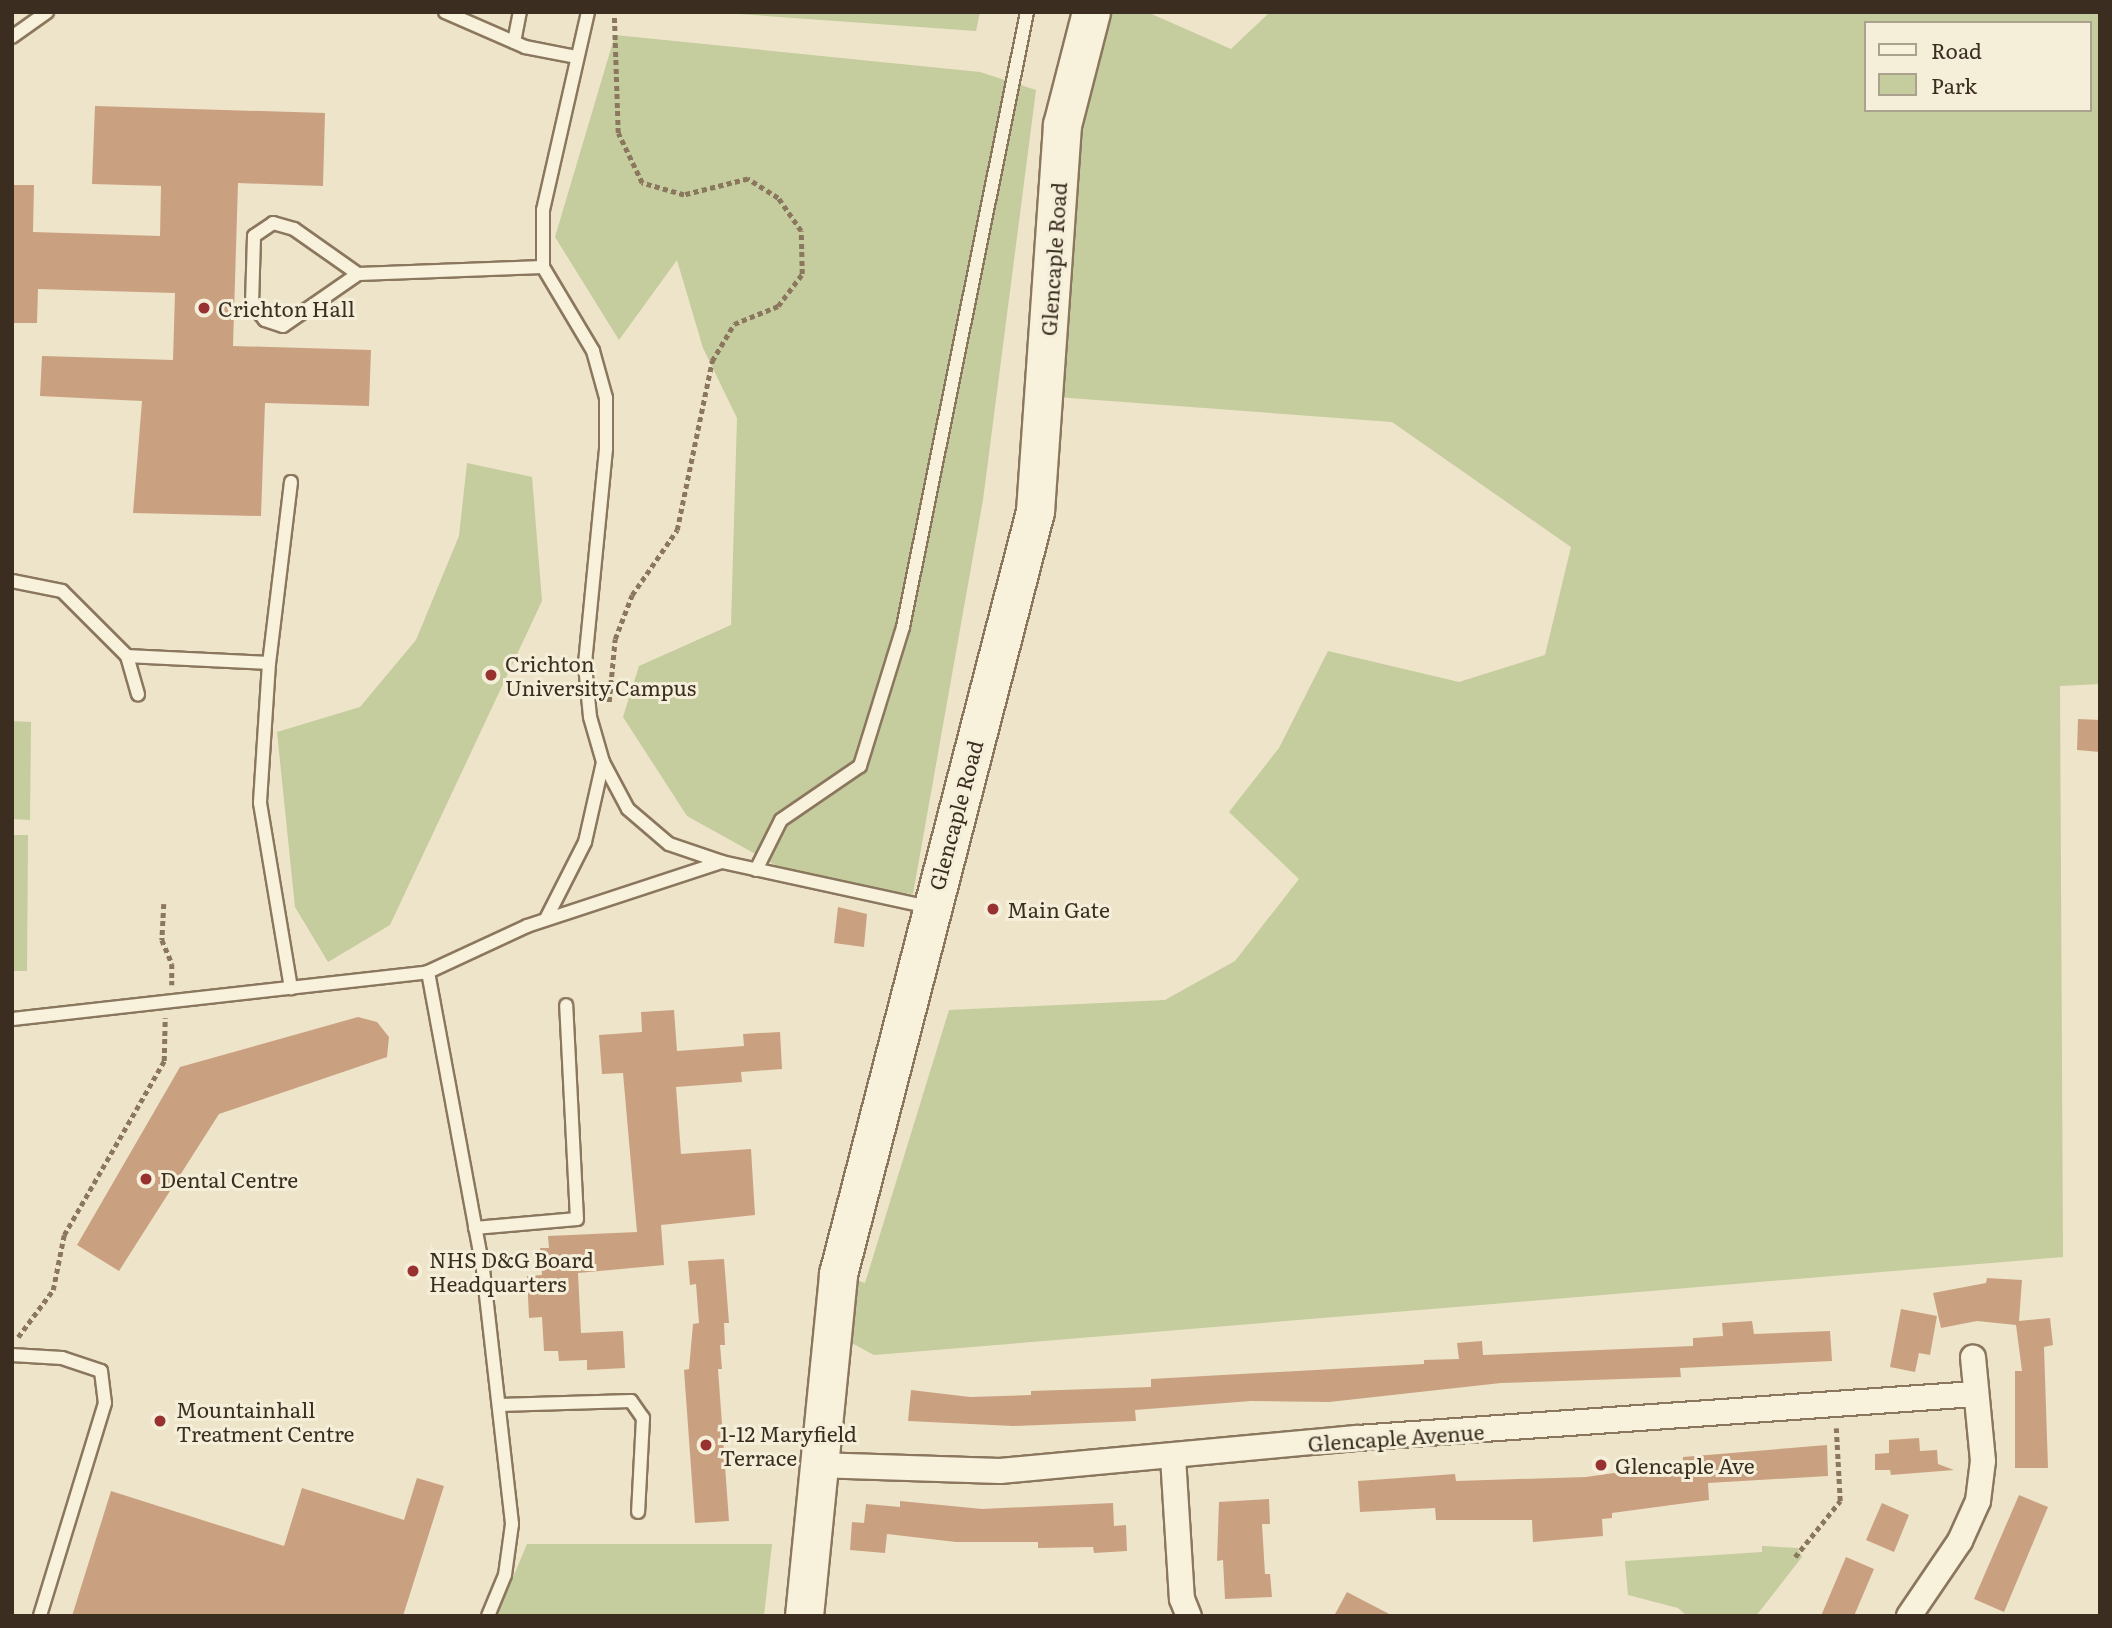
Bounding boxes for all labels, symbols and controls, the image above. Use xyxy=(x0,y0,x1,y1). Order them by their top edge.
legend xyxy=(1864,21,2091,112)
text: Road xyxy=(1931,34,1982,65)
text: Park xyxy=(1931,69,1977,100)
street label: Glencaple Road xyxy=(1035,181,1071,337)
place label: Crichton Hall xyxy=(218,295,355,321)
marker: Crichton Hall xyxy=(196,300,212,316)
place label: Crichton University Campus xyxy=(505,650,696,700)
marker: Crichton University Campus xyxy=(483,667,499,683)
street label: Glencaple Road xyxy=(923,737,987,893)
place label: Main Gate xyxy=(1007,896,1110,922)
marker: Main Gate xyxy=(985,901,1001,917)
place label: Dental Centre xyxy=(160,1166,298,1192)
marker: Dental Centre xyxy=(138,1171,154,1187)
place label: NHS D&G Board Headquarters xyxy=(429,1246,594,1296)
marker: NHS D&G Board Headquarters xyxy=(403,1261,423,1281)
place label: Mountainhall Treatment Centre xyxy=(176,1396,355,1446)
marker: Mountainhall Treatment Centre xyxy=(150,1411,170,1431)
street label: Glencaple Avenue xyxy=(1307,1418,1485,1456)
place label: 1-12 Maryfield Terrace xyxy=(720,1420,857,1470)
marker: 1-12 Maryfield Terrace xyxy=(698,1437,714,1453)
place label: Glencaple Ave xyxy=(1615,1452,1755,1478)
marker: Glencaple Ave xyxy=(1593,1457,1609,1473)

